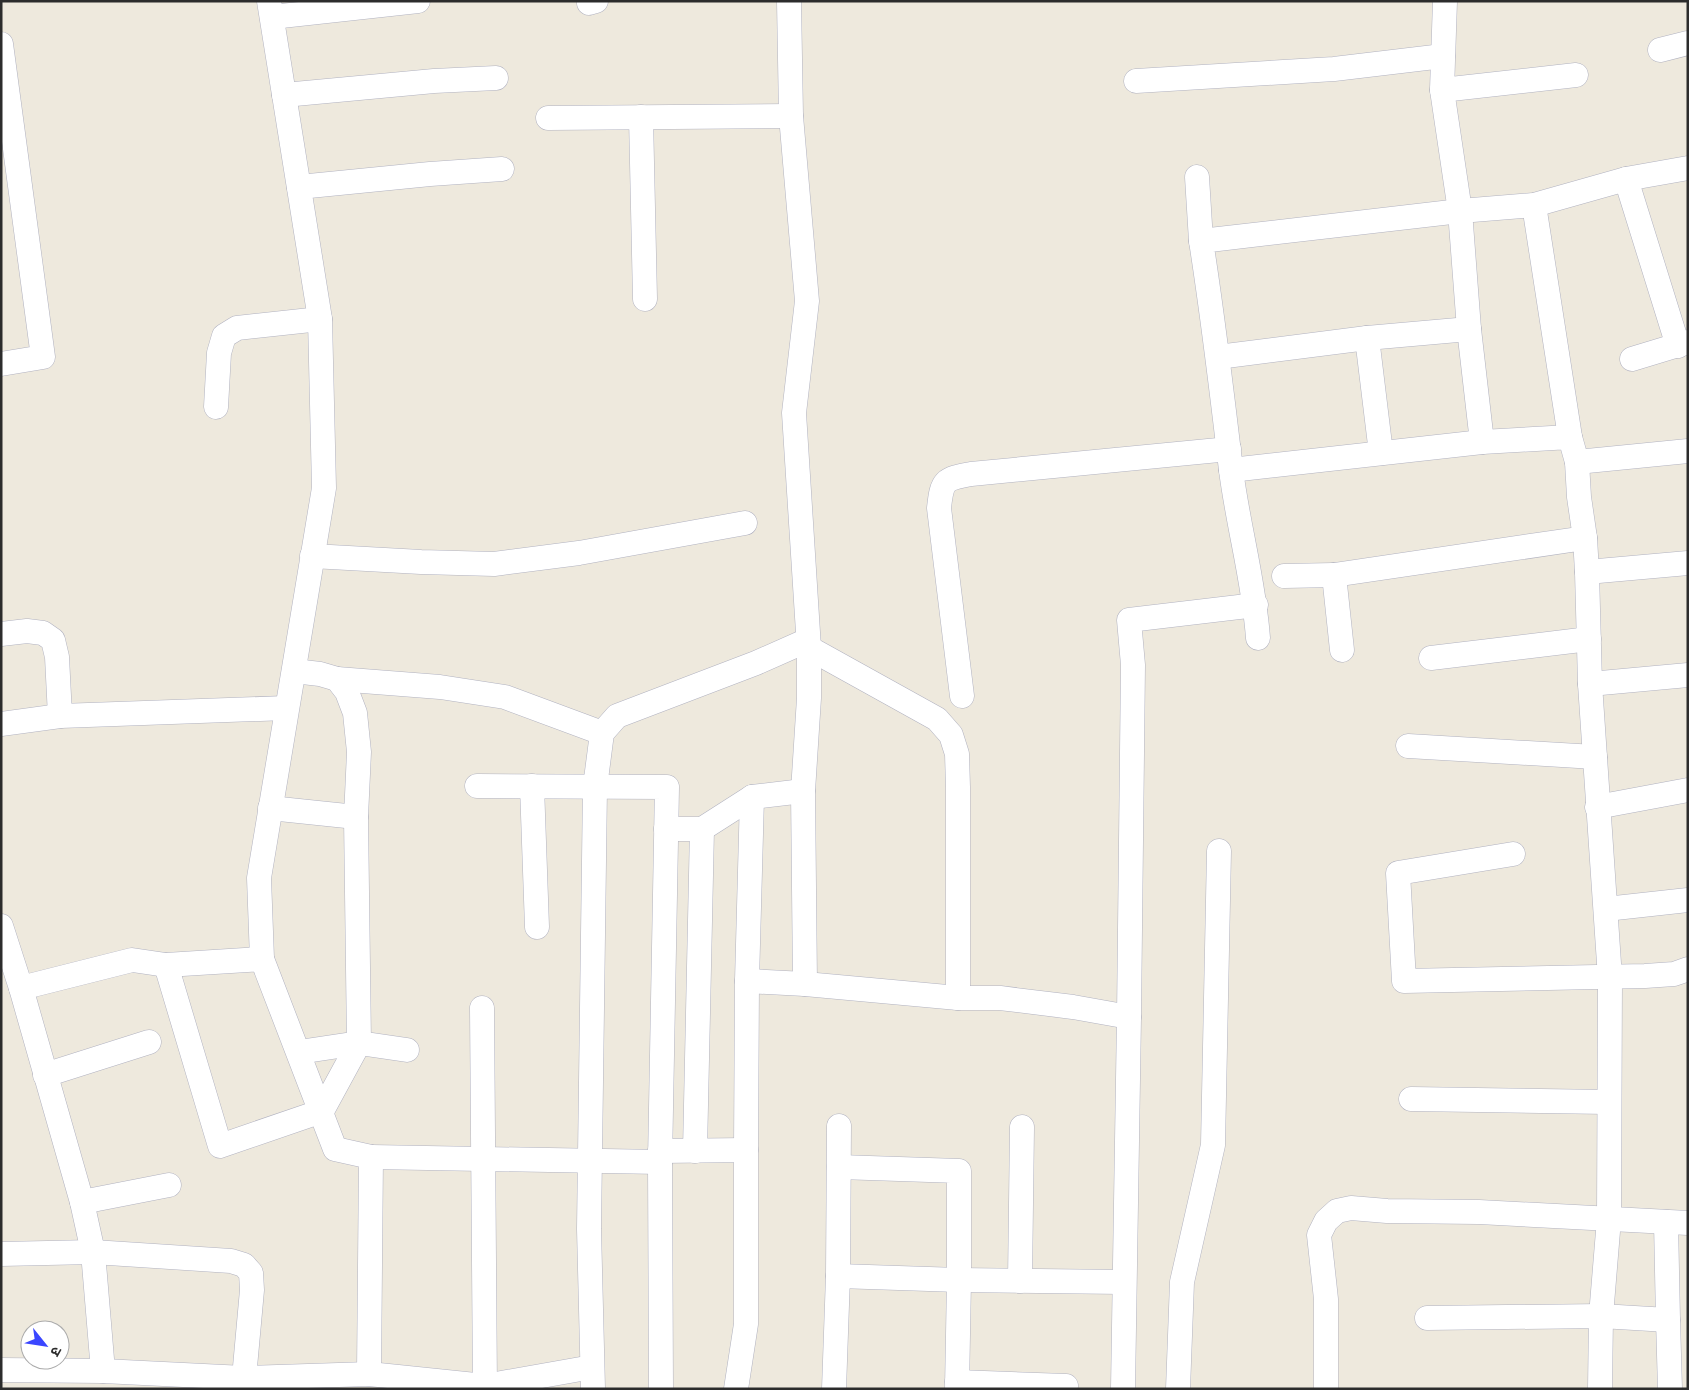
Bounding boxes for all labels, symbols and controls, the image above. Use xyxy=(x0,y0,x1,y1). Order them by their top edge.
north arrow xyxy=(20,1320,70,1370)
text: उ xyxy=(46,1343,65,1360)

